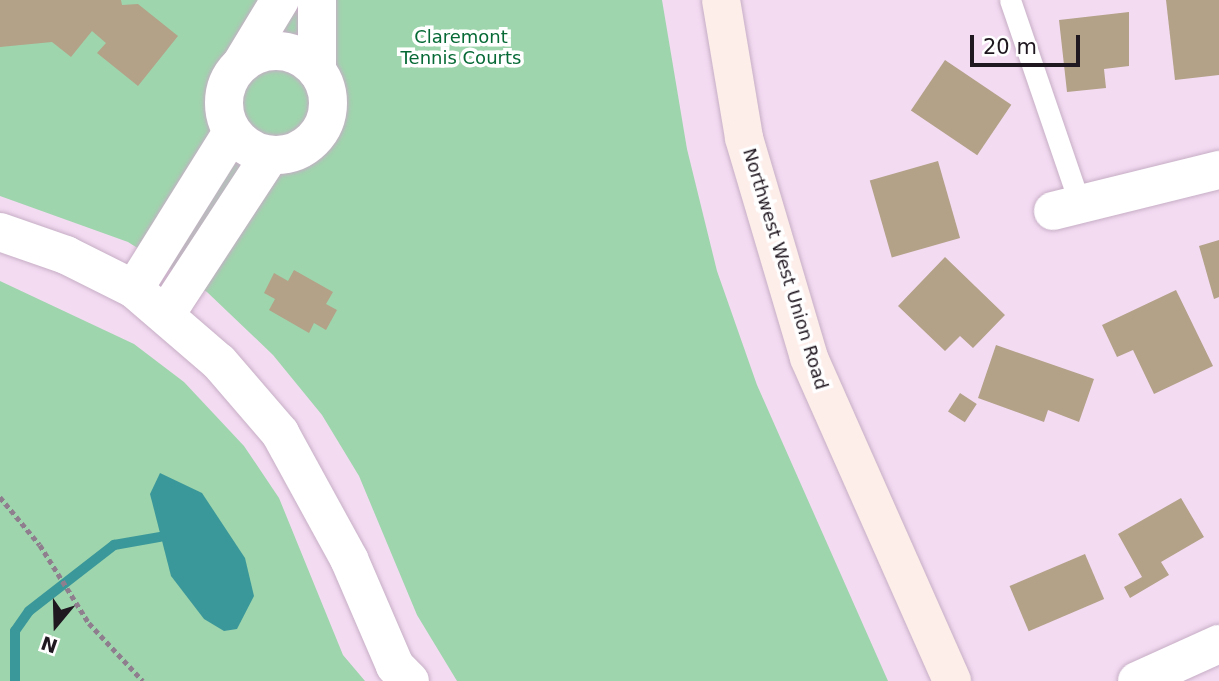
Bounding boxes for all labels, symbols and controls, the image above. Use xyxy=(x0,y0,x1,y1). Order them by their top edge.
scale bar xyxy=(974,21,1084,65)
park label: Claremont Tennis Courts xyxy=(401,27,521,70)
text: 20 m xyxy=(983,35,1037,59)
street label: Northwest West Union Road xyxy=(738,146,832,392)
north arrow xyxy=(21,590,91,660)
text: N xyxy=(38,632,60,658)

